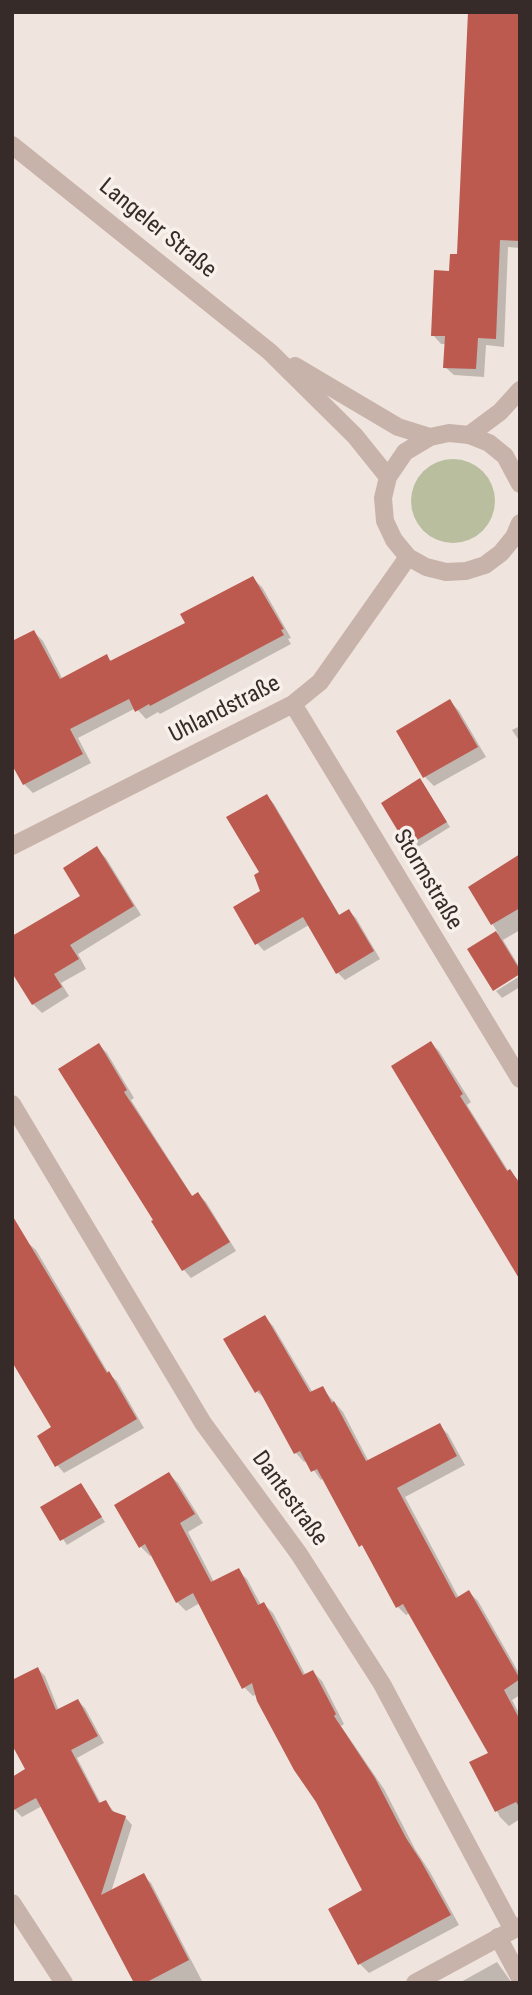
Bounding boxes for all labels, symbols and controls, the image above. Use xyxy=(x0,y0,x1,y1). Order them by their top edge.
street label: Langeler Straße xyxy=(93,173,221,285)
street label: Uhlandstraße xyxy=(165,670,285,750)
street label: Stormstraße xyxy=(386,825,468,935)
street label: Dantestraße xyxy=(245,1446,333,1552)

